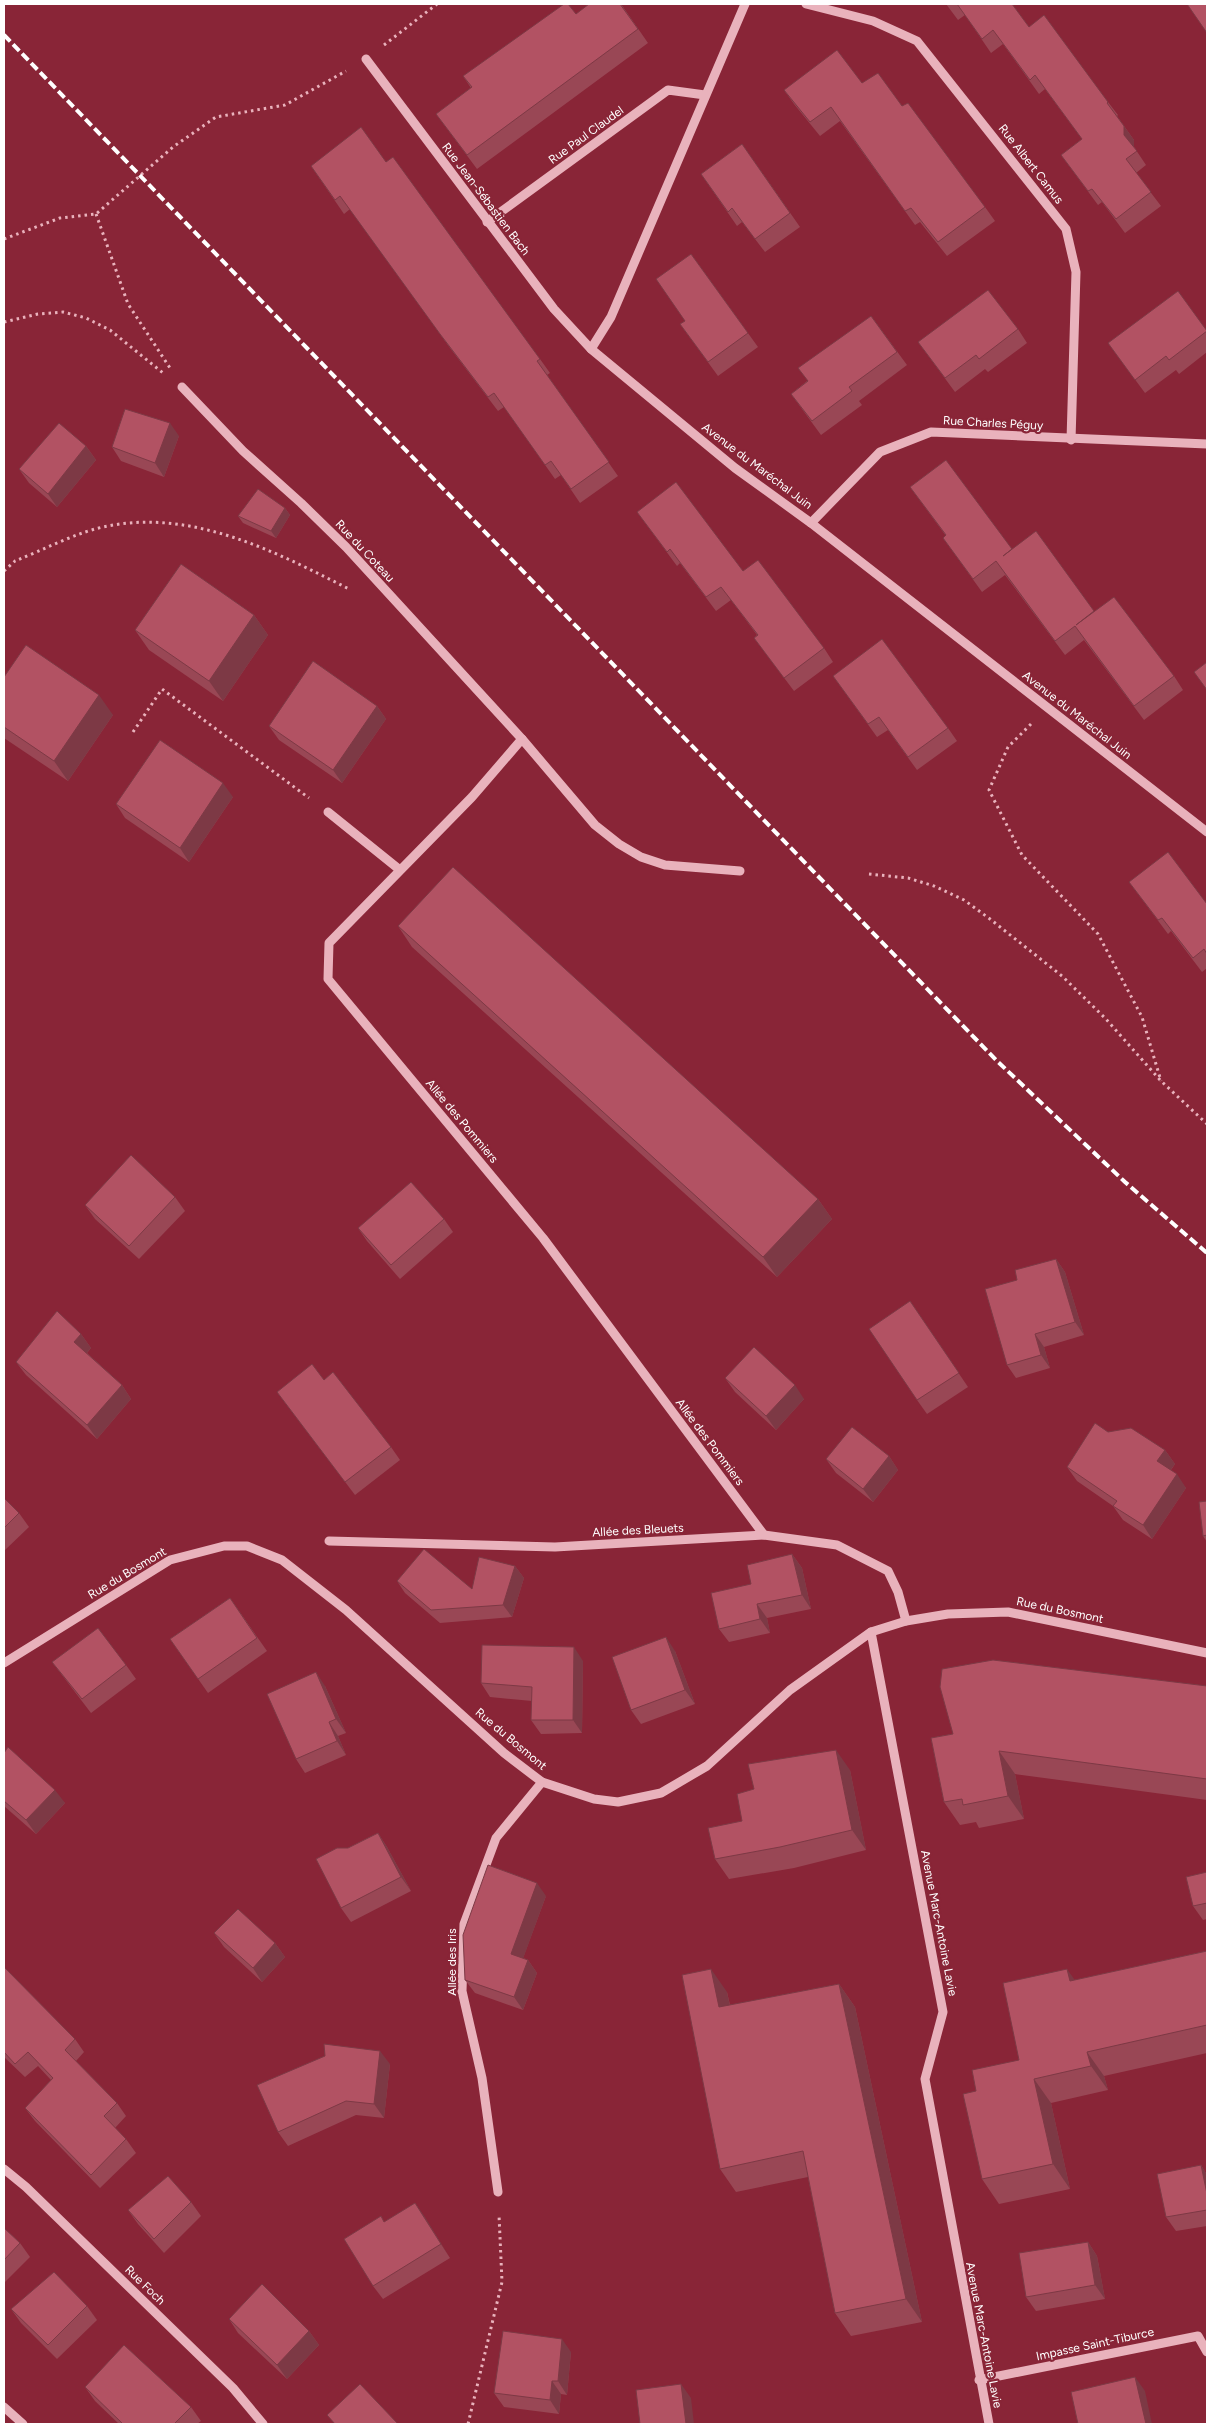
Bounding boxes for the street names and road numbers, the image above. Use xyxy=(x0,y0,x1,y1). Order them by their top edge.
street label: Rue Paul Claudel xyxy=(546,103,626,167)
street label: Rue Albert Camus xyxy=(996,122,1067,207)
street label: Rue Jean-Sébastien Bach xyxy=(439,140,533,258)
street label: Rue Charles Péguy xyxy=(942,413,1044,433)
street label: Avenue du Maréchal Juin xyxy=(699,420,815,512)
street label: Rue du Coteau xyxy=(333,517,397,585)
street label: Avenue du Maréchal Juin xyxy=(1020,668,1134,762)
street label: Allée des Pommiers xyxy=(423,1076,501,1166)
street label: Allée des Pommiers xyxy=(673,1396,747,1488)
street label: Allée des Bleuets xyxy=(592,1521,684,1539)
street label: Rue du Bosmont xyxy=(85,1544,169,1602)
street label: Rue du Bosmont xyxy=(1015,1594,1105,1626)
street label: Rue du Bosmont xyxy=(473,1705,550,1773)
street label: Avenue Marc-Antoine Lavie xyxy=(918,1849,960,1998)
street label: Allée des Iris xyxy=(445,1928,459,1996)
street label: Avenue Marc-Antoine Lavie xyxy=(963,2261,1005,2410)
street label: Rue Foch xyxy=(122,2262,168,2308)
street label: Impasse Saint-Tiburce xyxy=(1035,2325,1156,2363)

